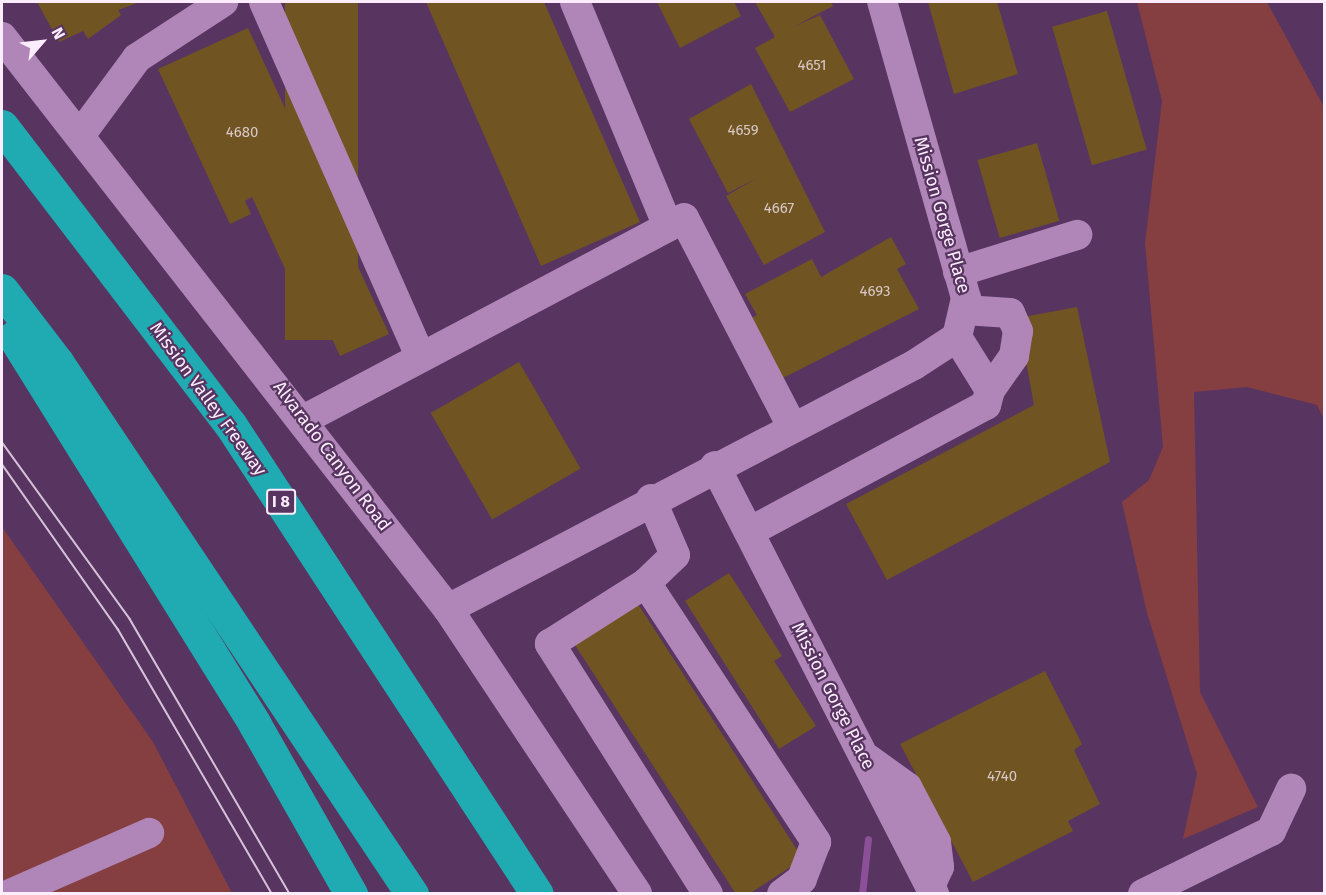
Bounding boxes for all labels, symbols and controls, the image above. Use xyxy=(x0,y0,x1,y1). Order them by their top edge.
north arrow xyxy=(12,12,72,72)
text: N xyxy=(47,24,69,42)
house number: 4651 xyxy=(797,57,827,75)
house number: 4659 xyxy=(727,122,759,140)
house number: 4680 xyxy=(226,124,258,142)
street label: Mission Gorge Place xyxy=(909,134,975,296)
house number: 4667 xyxy=(764,200,794,218)
house number: 4693 xyxy=(860,283,890,301)
street label: Mission Valley Freeway xyxy=(145,318,271,480)
street label: Alvarado Canyon Road xyxy=(269,377,395,535)
road number: I 8 xyxy=(266,489,296,515)
street label: Mission Gorge Place xyxy=(787,619,879,773)
house number: 4740 xyxy=(987,768,1017,786)

